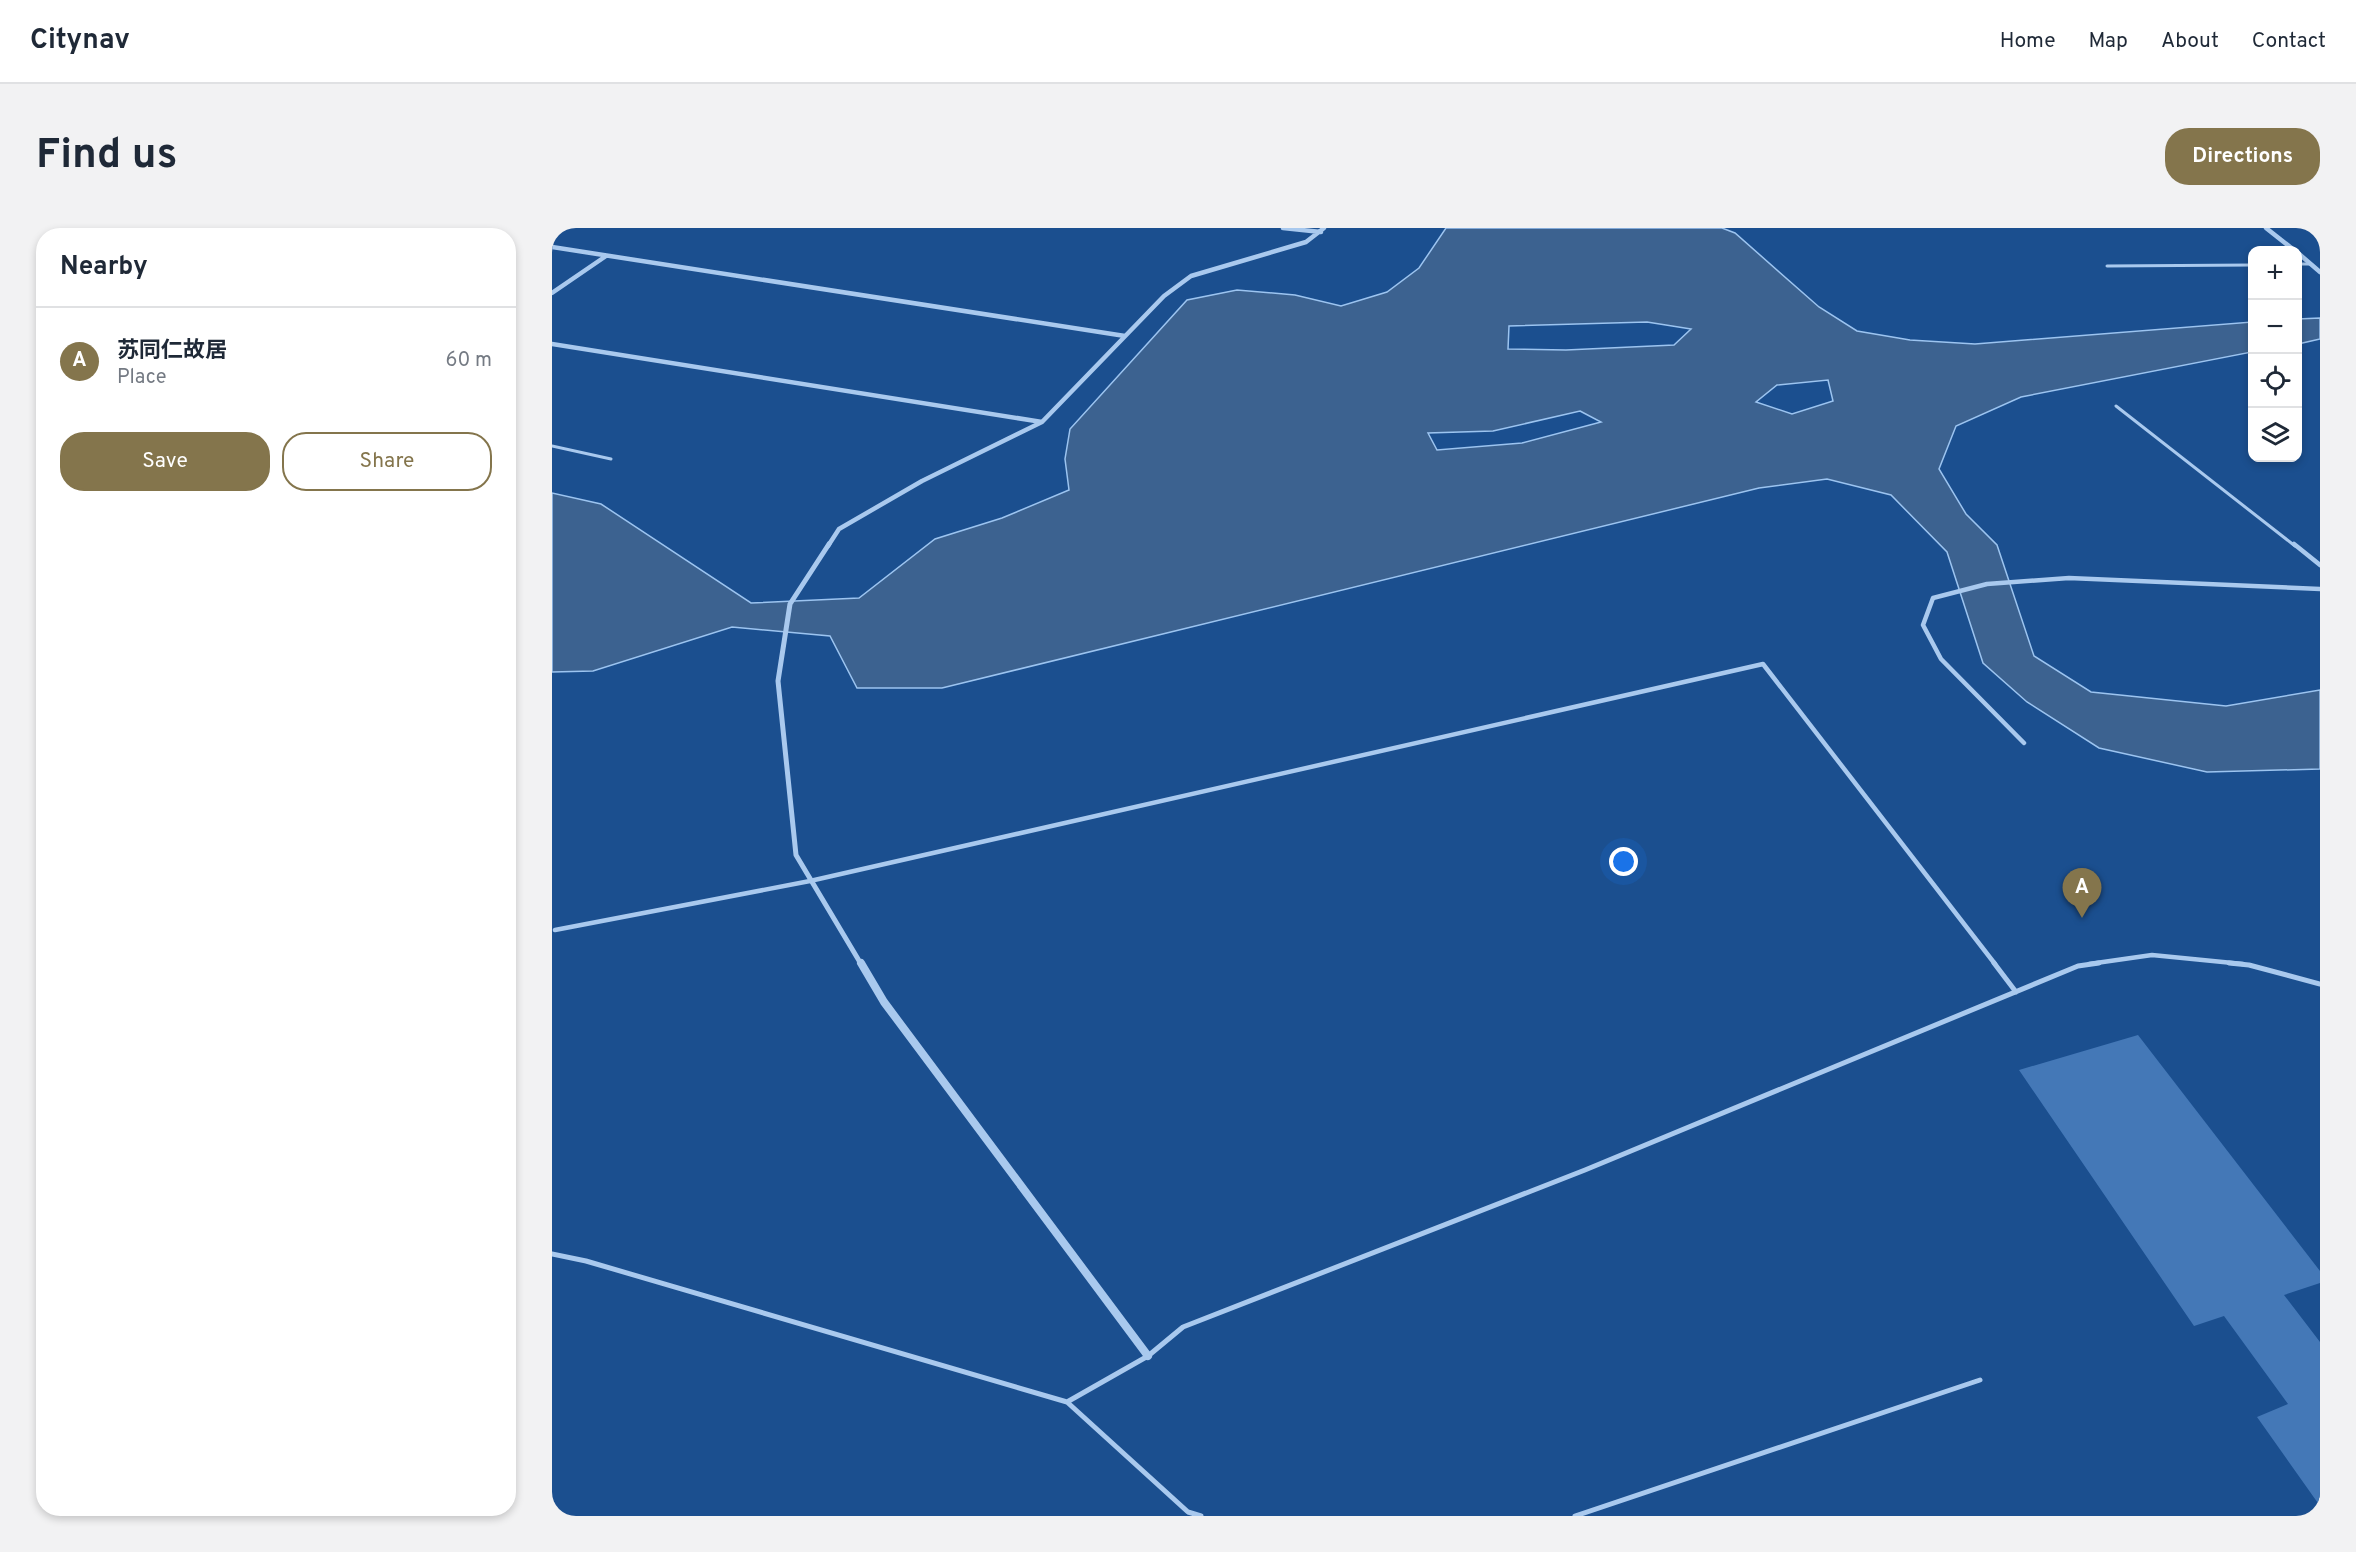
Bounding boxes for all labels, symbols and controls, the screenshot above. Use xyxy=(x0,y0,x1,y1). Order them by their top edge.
text: Citynav xyxy=(30,23,130,59)
text: Home xyxy=(2000,28,2056,55)
text: Map xyxy=(2089,28,2128,55)
text: About xyxy=(2161,28,2219,55)
text: Contact xyxy=(2252,28,2326,55)
button: Directions xyxy=(2165,128,2320,185)
text: Find us xyxy=(36,130,177,183)
map controls xyxy=(2248,246,2302,462)
button: + xyxy=(2248,246,2302,300)
text: Nearby xyxy=(60,251,148,284)
button: − xyxy=(2248,300,2302,354)
text: 苏同仁故居 xyxy=(117,338,227,365)
text: A xyxy=(72,348,87,374)
text: 60 m xyxy=(446,348,492,374)
button: locate xyxy=(2248,354,2302,408)
text: Place xyxy=(117,365,167,391)
button: layers xyxy=(2248,408,2302,462)
button: Save xyxy=(60,432,270,491)
button: Share xyxy=(282,432,492,491)
your location xyxy=(1609,847,1638,876)
pin: A xyxy=(2062,868,2102,918)

